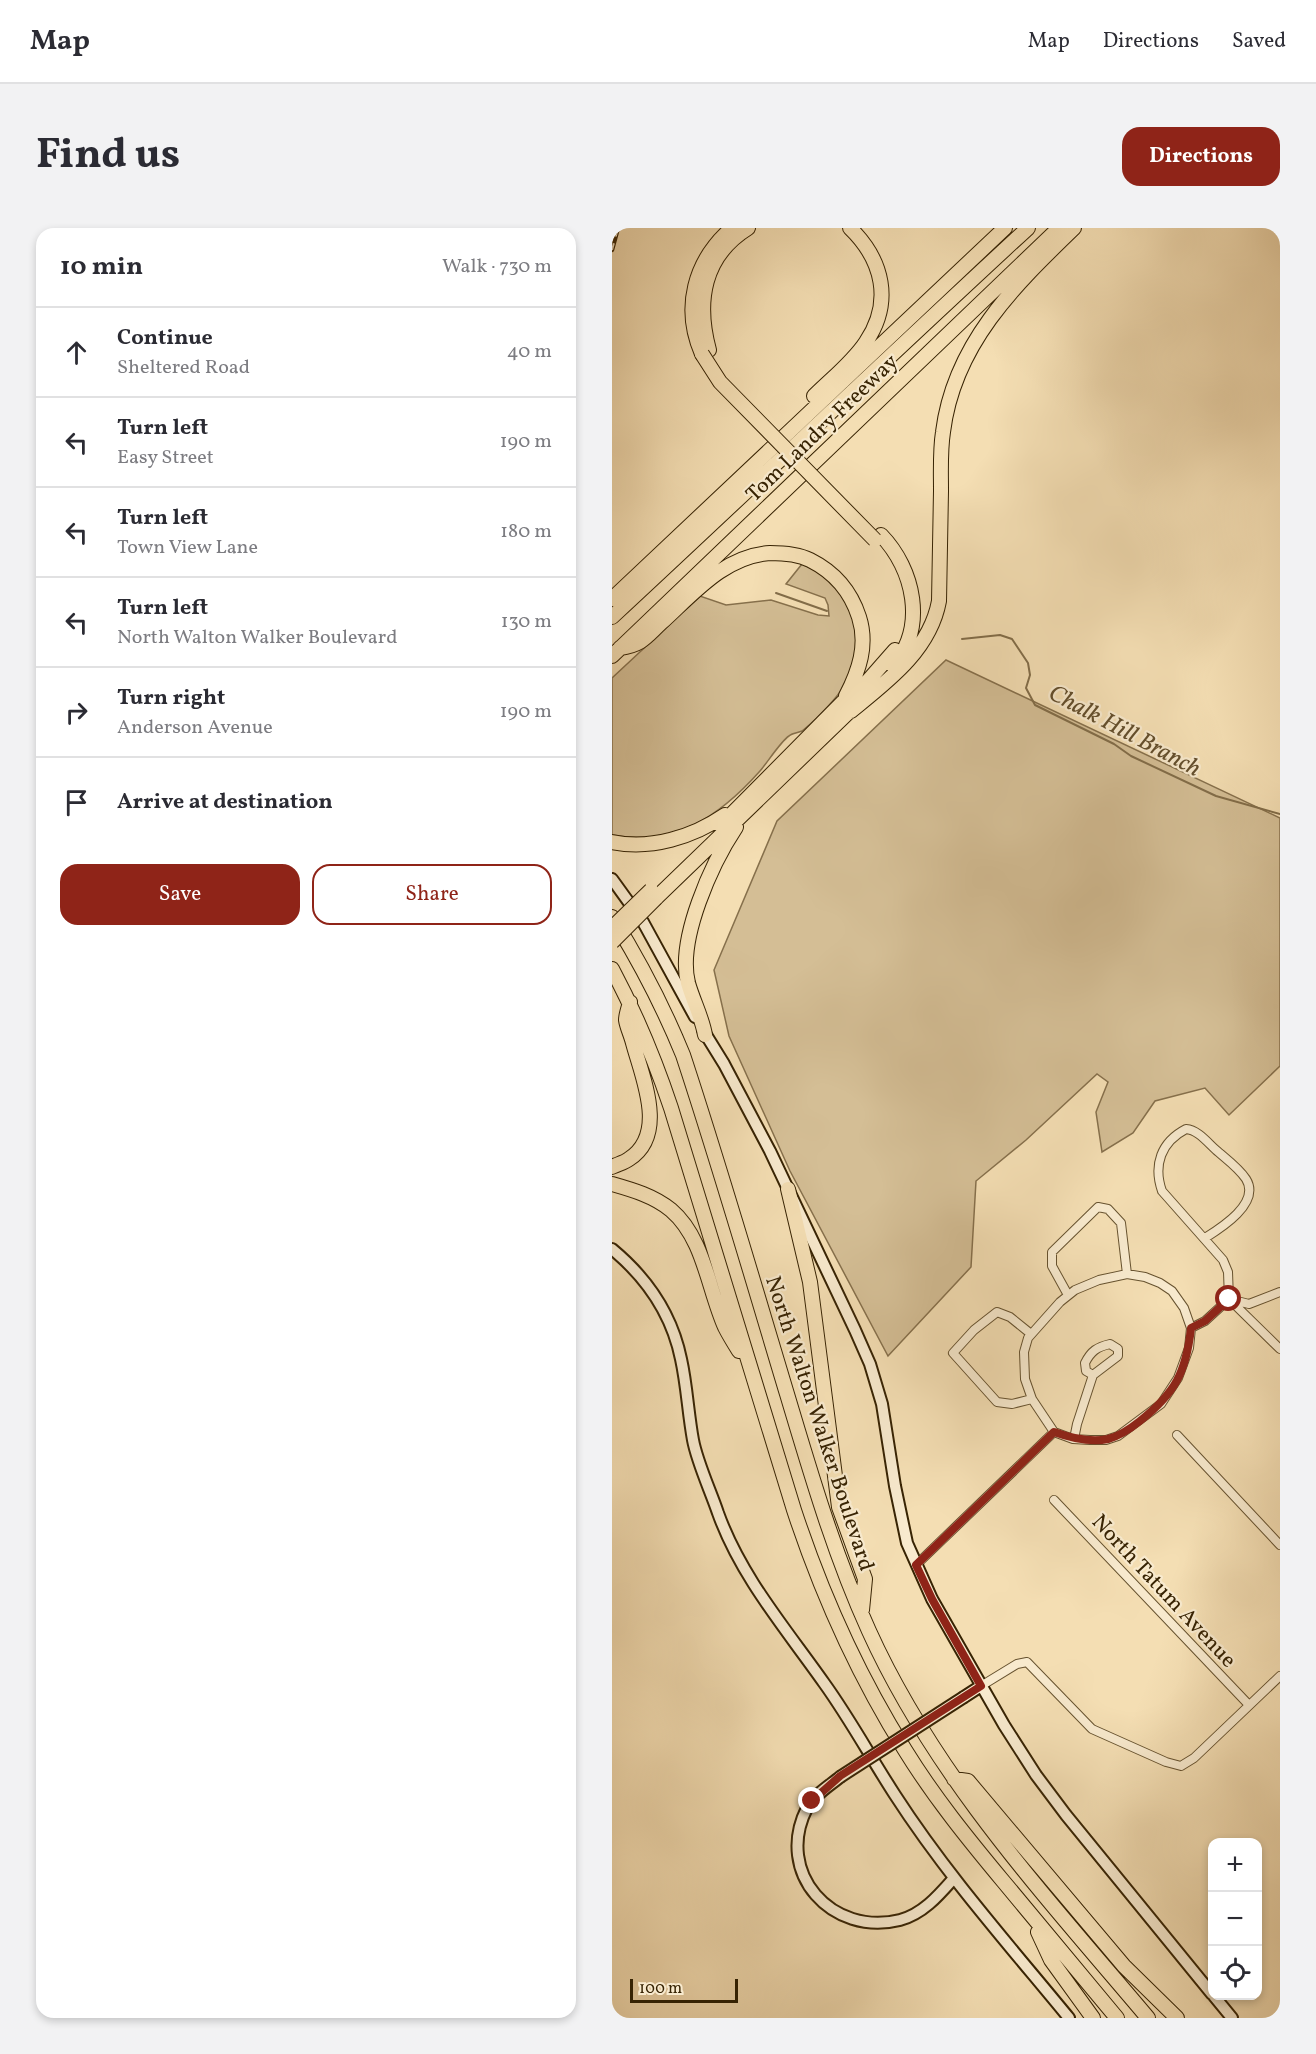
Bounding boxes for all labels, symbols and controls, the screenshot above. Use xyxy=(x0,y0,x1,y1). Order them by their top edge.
text: Map xyxy=(30,22,90,61)
text: Map xyxy=(1028,27,1070,56)
text: Directions xyxy=(1103,27,1199,56)
text: Saved xyxy=(1232,27,1286,56)
text: Find us xyxy=(36,127,180,186)
button: Directions xyxy=(1122,127,1280,186)
text: 10 min xyxy=(60,249,143,285)
text: Walk · 730 m xyxy=(442,253,552,281)
text: Continue xyxy=(117,323,213,354)
icon: ahead xyxy=(60,336,93,369)
text: 40 m xyxy=(507,338,552,366)
street label: Tom Landry Freeway xyxy=(740,348,906,510)
text: Sheltered Road xyxy=(117,354,250,382)
text: Turn left xyxy=(117,413,208,444)
icon: left xyxy=(60,426,93,459)
text: 190 m xyxy=(500,428,552,456)
text: Easy Street xyxy=(117,444,214,472)
text: Turn left xyxy=(117,503,208,534)
icon: left xyxy=(60,516,93,549)
text: 180 m xyxy=(500,518,552,546)
text: Town View Lane xyxy=(117,534,258,562)
text: Turn left xyxy=(117,593,208,624)
icon: left xyxy=(60,606,93,639)
text: 130 m xyxy=(501,608,552,636)
text: North Walton Walker Boulevard xyxy=(117,624,397,652)
water label: Chalk Hill Branch xyxy=(1042,677,1206,786)
text: Turn right xyxy=(117,683,225,714)
icon: right xyxy=(60,696,93,729)
text: 190 m xyxy=(500,698,552,726)
text: Anderson Avenue xyxy=(117,714,273,742)
icon: arrive xyxy=(60,786,93,819)
text: Arrive at destination xyxy=(117,787,333,818)
button: Save xyxy=(60,864,300,925)
button: Share xyxy=(312,864,552,925)
street label: North Walton Walker Boulevard xyxy=(756,1272,881,1575)
route start xyxy=(1215,1285,1241,1311)
street label: North Tatum Avenue xyxy=(1084,1508,1243,1675)
route end xyxy=(798,1787,824,1813)
map controls xyxy=(1208,1838,1262,2000)
button: + xyxy=(1208,1838,1262,1892)
button: − xyxy=(1208,1892,1262,1946)
button: locate xyxy=(1208,1946,1262,2000)
scale bar xyxy=(630,1976,738,2004)
text: 100 m xyxy=(639,1978,682,2000)

